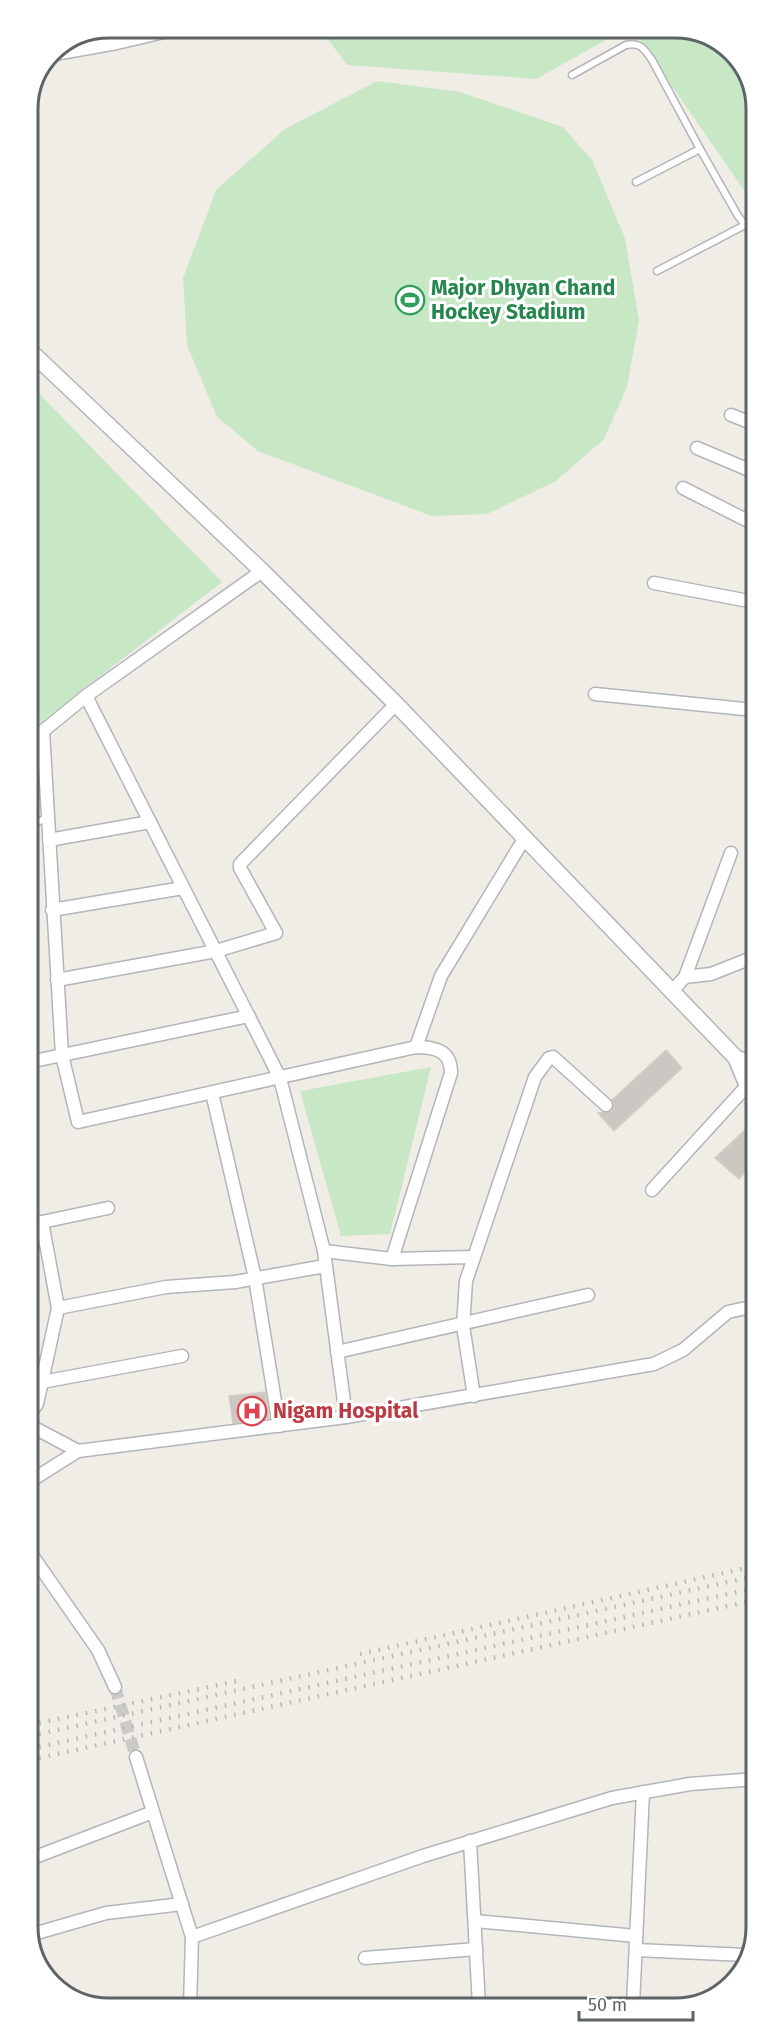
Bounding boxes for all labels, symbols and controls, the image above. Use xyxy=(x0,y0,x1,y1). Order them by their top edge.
place label: Major Dhyan Chand Hockey Stadium xyxy=(431,275,615,325)
sports icon: Major Dhyan Chand Hockey Stadium xyxy=(394,284,426,316)
hospital icon: Nigam Hospital xyxy=(236,1395,268,1427)
place label: Nigam Hospital xyxy=(273,1398,419,1424)
scale bar xyxy=(579,1984,693,2022)
text: 50 m xyxy=(588,1994,627,2016)

